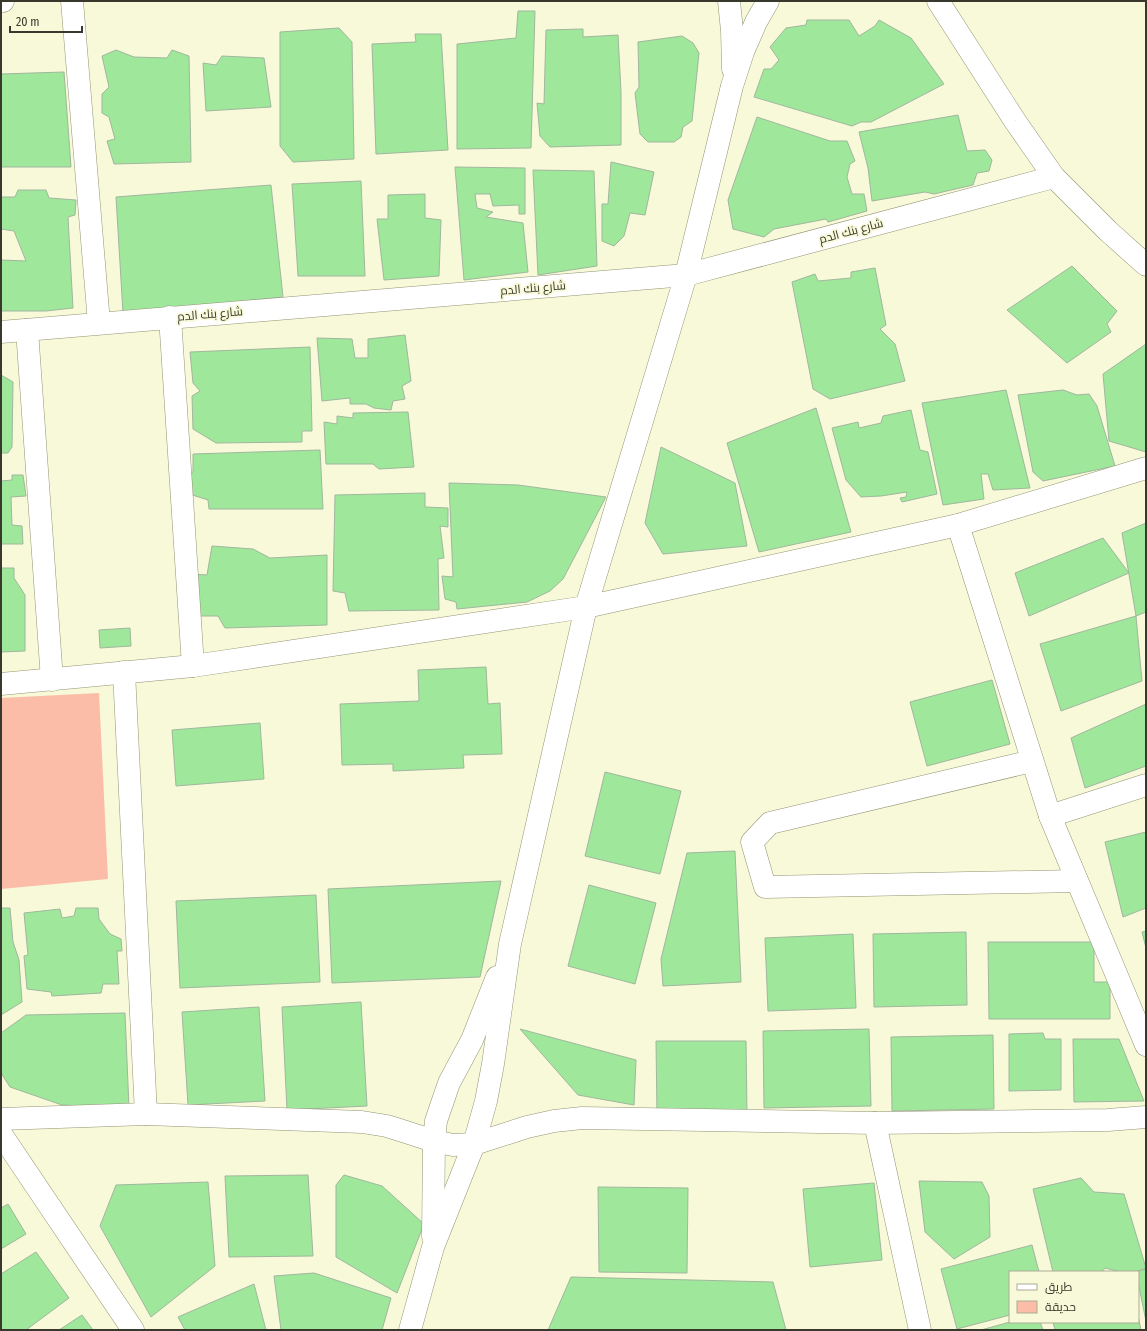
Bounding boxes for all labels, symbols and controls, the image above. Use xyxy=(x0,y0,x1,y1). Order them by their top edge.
scale bar xyxy=(10,8,82,34)
text: 20 m xyxy=(16,15,40,29)
street label: شارع بنك الدم xyxy=(817,216,885,247)
street label: شارع بنك الدم xyxy=(500,278,567,299)
street label: شارع بنك الدم xyxy=(177,304,244,325)
legend xyxy=(1009,1271,1139,1323)
text: طريق xyxy=(1045,1280,1073,1294)
text: حديقة xyxy=(1045,1300,1076,1314)

